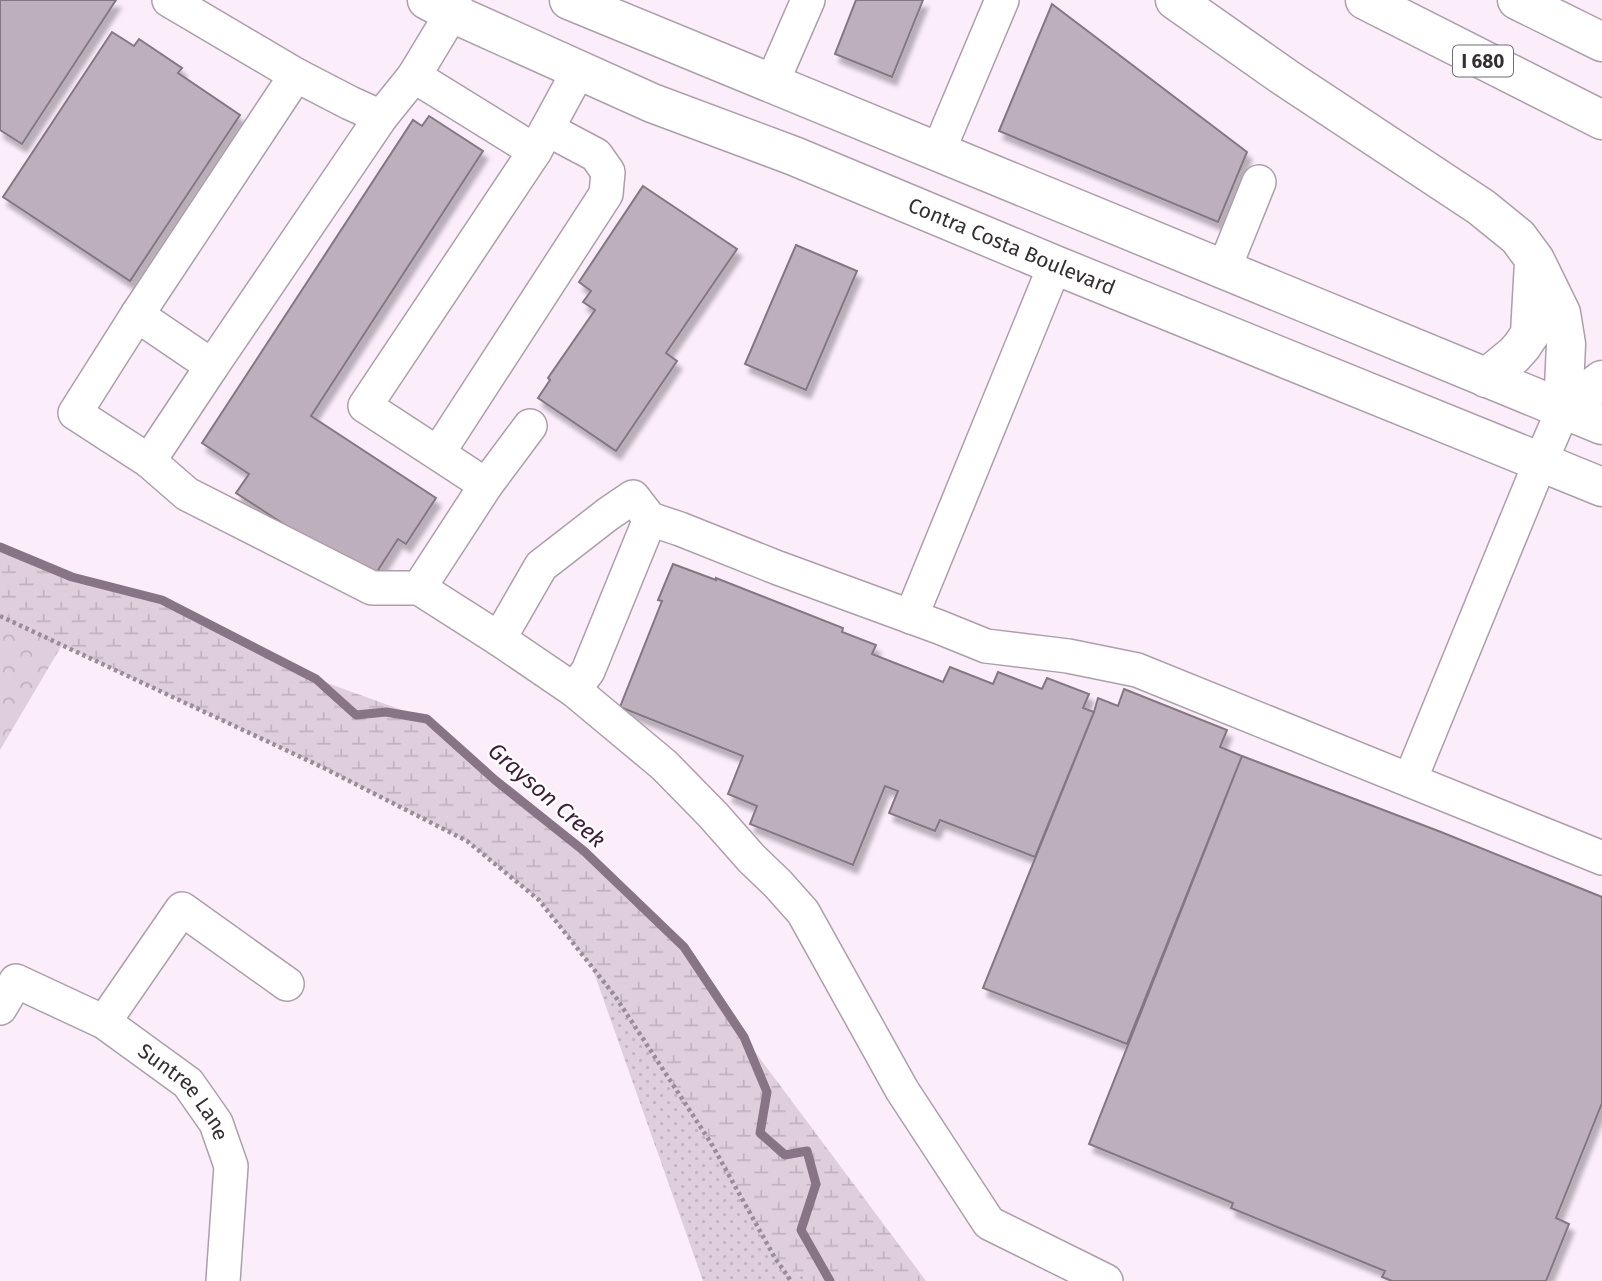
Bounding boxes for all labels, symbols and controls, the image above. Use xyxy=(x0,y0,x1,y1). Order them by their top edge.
road number: I 680 xyxy=(1453,45,1513,76)
street label: Contra Costa Boulevard xyxy=(904,192,1119,301)
water label: Grayson Creek xyxy=(483,736,611,854)
street label: Suntree Lane xyxy=(133,1038,234,1144)

